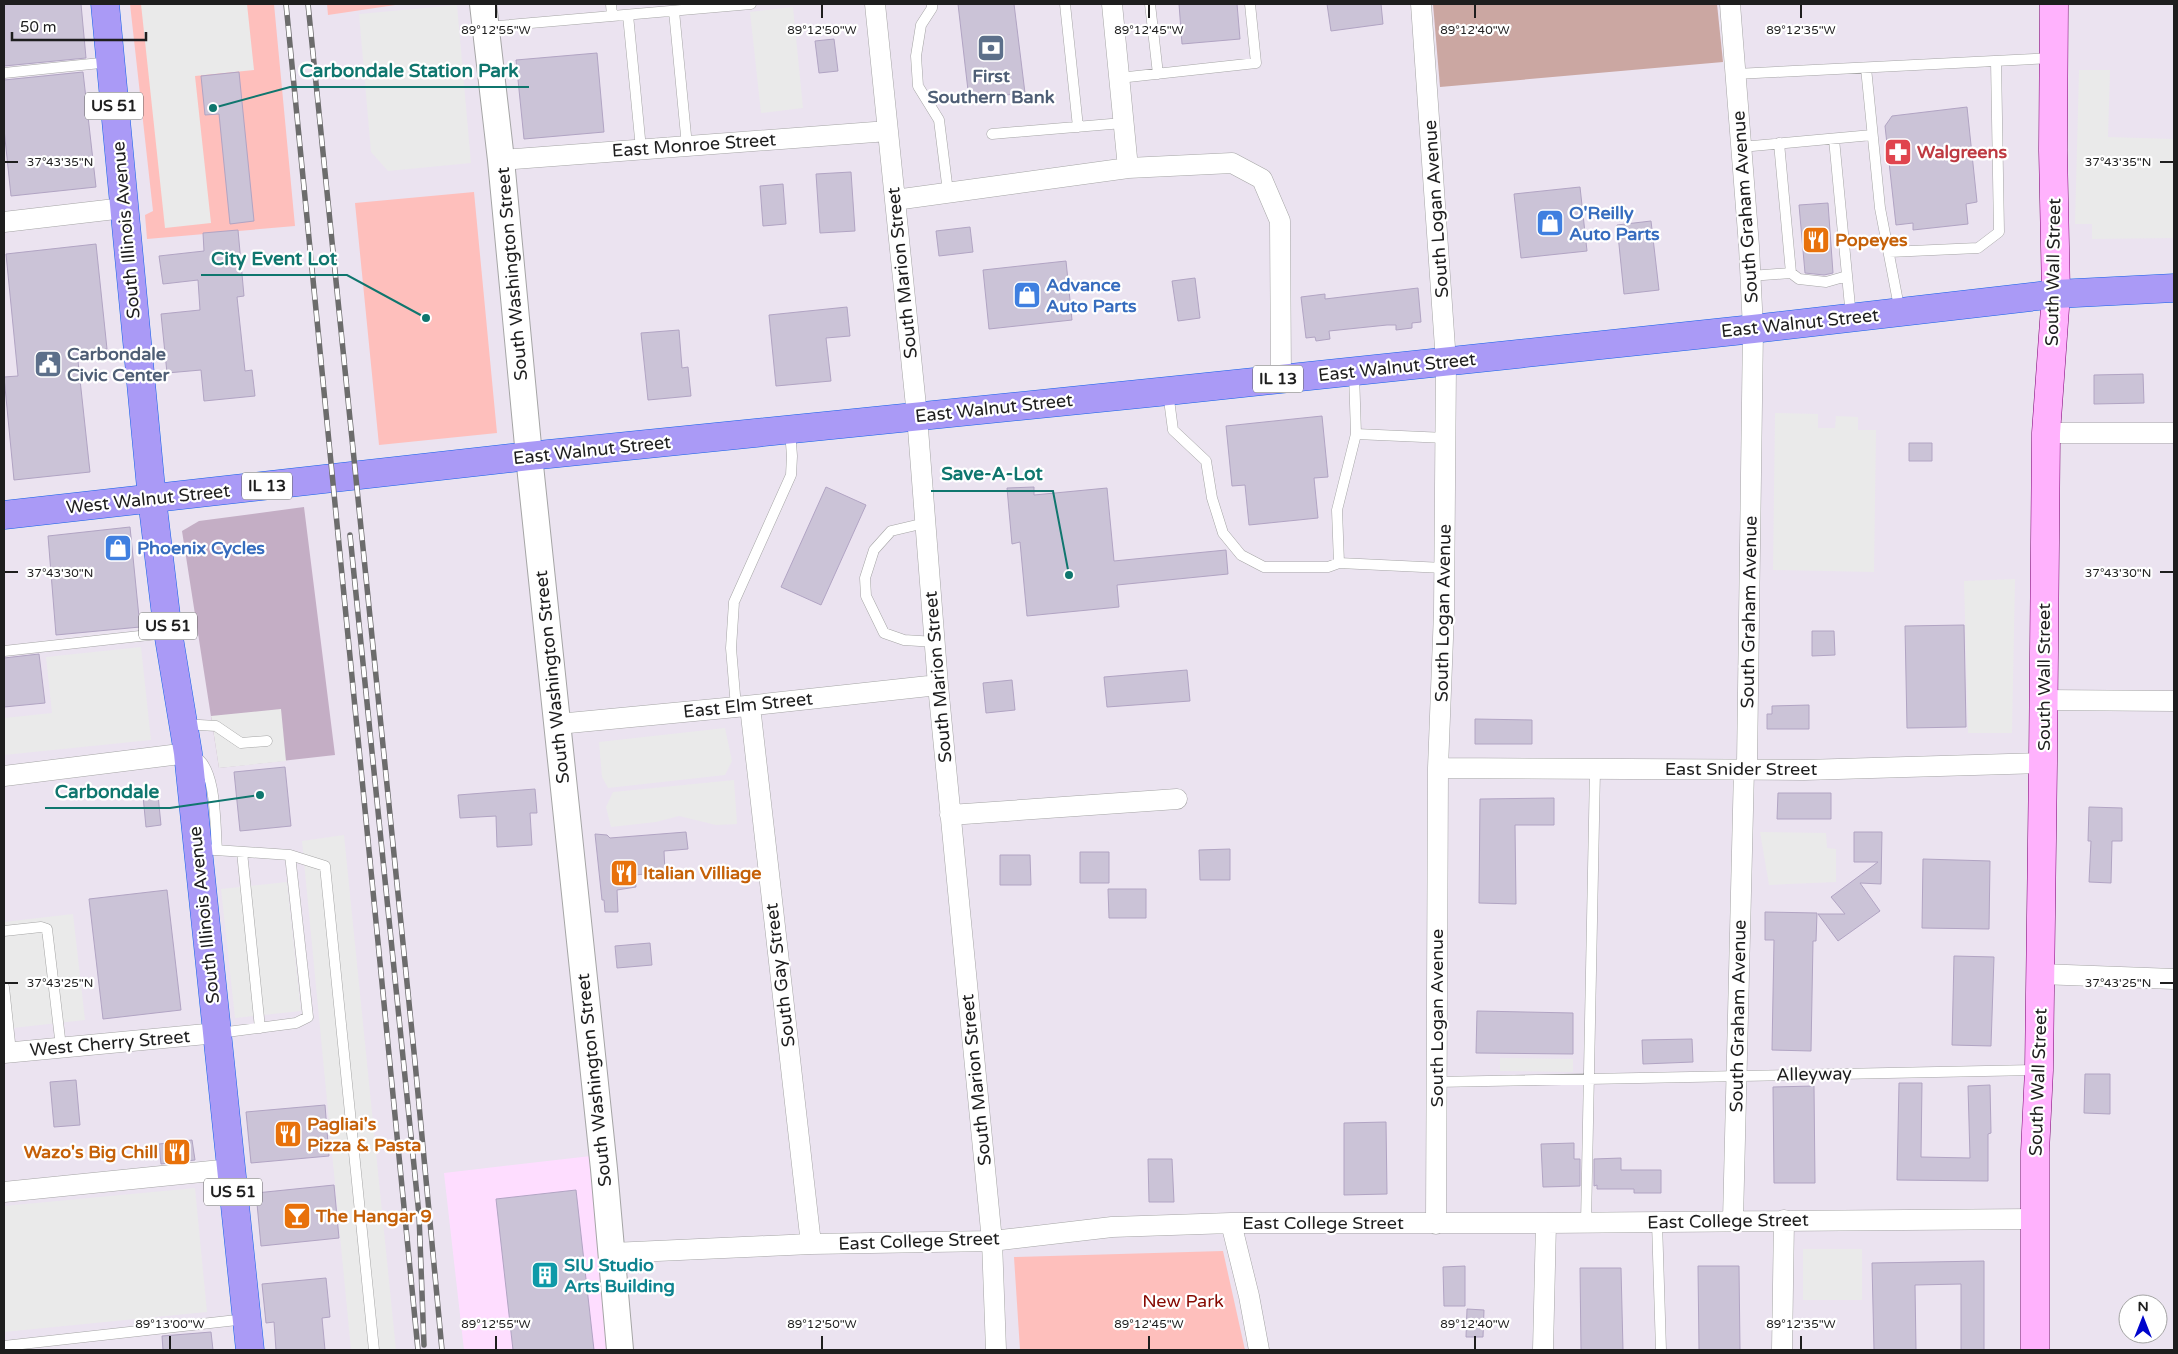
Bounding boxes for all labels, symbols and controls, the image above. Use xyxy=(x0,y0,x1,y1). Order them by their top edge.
scale bar xyxy=(12,10,146,42)
text: 50 m xyxy=(20,18,57,36)
text: 89°12'55"W xyxy=(461,23,531,37)
text: 89°12'50"W xyxy=(787,23,857,37)
text: 89°12'45"W xyxy=(1114,23,1184,37)
text: 89°12'40"W xyxy=(1440,23,1510,37)
text: 89°12'35"W xyxy=(1766,23,1836,37)
bank icon: First Southern Bank xyxy=(976,33,1006,63)
callout: Carbondale Station Park xyxy=(290,53,529,87)
text: Carbondale Station Park xyxy=(300,60,519,82)
place label: First Southern Bank xyxy=(928,65,1055,108)
road number: US 51 xyxy=(85,92,143,120)
street label: South Graham Avenue xyxy=(1727,110,1763,304)
street label: South Logan Avenue xyxy=(1419,119,1453,299)
street label: East Monroe Street xyxy=(611,128,777,162)
pharmacy icon: Walgreens xyxy=(1883,137,1913,167)
street label: South Illinois Avenue xyxy=(107,140,145,320)
place label: Walgreens xyxy=(1917,141,2007,163)
text: 37°43'35"N xyxy=(27,155,93,169)
text: 37°43'35"N xyxy=(2085,155,2151,169)
street label: South Washington Street xyxy=(492,166,532,382)
street label: South Marion Street xyxy=(882,186,922,360)
street label: South Wall Street xyxy=(2041,198,2065,346)
place label: O'Reilly Auto Parts xyxy=(1569,202,1660,245)
shop icon: O'Reilly Auto Parts xyxy=(1535,208,1565,238)
restaurant icon: Popeyes xyxy=(1801,225,1831,255)
place label: Popeyes xyxy=(1835,229,1908,251)
callout: City Event Lot xyxy=(201,241,347,275)
text: City Event Lot xyxy=(211,248,338,271)
place label: Advance Auto Parts xyxy=(1046,274,1137,317)
shop icon: Advance Auto Parts xyxy=(1012,280,1042,310)
street label: East Walnut Street xyxy=(1720,304,1880,342)
place label: Carbondale Civic Center xyxy=(67,343,170,386)
street label: East Walnut Street xyxy=(1317,348,1477,386)
public building icon: Carbondale Civic Center xyxy=(33,349,63,379)
road number: IL 13 xyxy=(1253,366,1303,392)
street label: East Walnut Street xyxy=(914,389,1074,427)
street label: East Walnut Street xyxy=(512,431,672,469)
callout: Save-A-Lot xyxy=(931,457,1053,491)
text: Save-A-Lot xyxy=(941,463,1044,485)
road number: IL 13 xyxy=(242,472,292,500)
street label: West Walnut Street xyxy=(65,479,231,519)
street label: South Graham Avenue xyxy=(1736,515,1762,709)
street label: South Logan Avenue xyxy=(1430,524,1456,702)
shop icon: Phoenix Cycles xyxy=(103,533,133,563)
place label: Phoenix Cycles xyxy=(137,537,265,559)
text: 37°43'30"N xyxy=(27,566,93,580)
text: 37°43'30"N xyxy=(2085,566,2151,580)
street label: South Washington Street xyxy=(530,569,574,785)
street label: South Marion Street xyxy=(920,590,956,764)
street label: South Wall Street xyxy=(2033,603,2055,751)
road number: US 51 xyxy=(139,612,197,640)
street label: East Elm Street xyxy=(682,687,814,723)
street label: East Snider Street xyxy=(1665,758,1817,780)
callout: Carbondale xyxy=(45,774,170,808)
text: Carbondale xyxy=(55,781,159,803)
street label: South Illinois Avenue xyxy=(184,825,224,1005)
restaurant icon: Italian Villiage xyxy=(609,858,639,888)
place label: Italian Villiage xyxy=(643,862,762,884)
street label: South Gay Street xyxy=(760,902,800,1048)
street label: South Graham Avenue xyxy=(1725,919,1751,1113)
street label: South Logan Avenue xyxy=(1426,929,1448,1107)
street label: South Washington Street xyxy=(572,972,616,1188)
text: 37°43'25"N xyxy=(27,976,93,990)
text: 37°43'25"N xyxy=(2085,976,2151,990)
street label: South Marion Street xyxy=(956,993,996,1167)
street label: South Wall Street xyxy=(2024,1007,2052,1156)
street label: West Cherry Street xyxy=(29,1025,191,1061)
street label: Alleyway xyxy=(1776,1062,1852,1086)
place label: Pagliai's Pizza & Pasta xyxy=(307,1113,421,1156)
restaurant icon: Pagliai's Pizza & Pasta xyxy=(273,1119,303,1149)
restaurant icon: Wazo's Big Chill xyxy=(162,1137,192,1167)
place label: Wazo's Big Chill xyxy=(24,1141,158,1163)
road number: US 51 xyxy=(204,1178,262,1206)
bar icon: The Hangar 9 xyxy=(282,1201,312,1231)
place label: The Hangar 9 xyxy=(315,1205,432,1227)
street label: East College Street xyxy=(1647,1209,1809,1233)
street label: East College Street xyxy=(1242,1212,1404,1234)
street label: East College Street xyxy=(838,1227,1000,1255)
place label: SIU Studio Arts Building xyxy=(564,1254,675,1297)
building icon: SIU Studio Arts Building xyxy=(530,1260,560,1290)
park label: New Park xyxy=(1142,1290,1224,1312)
north arrow xyxy=(2118,1294,2168,1344)
text: N xyxy=(2137,1298,2149,1315)
text: 89°13'00"W xyxy=(135,1317,205,1331)
text: 89°12'55"W xyxy=(461,1317,531,1331)
text: 89°12'50"W xyxy=(787,1317,857,1331)
text: 89°12'45"W xyxy=(1114,1317,1184,1331)
text: 89°12'40"W xyxy=(1440,1317,1510,1331)
text: 89°12'35"W xyxy=(1766,1317,1836,1331)

